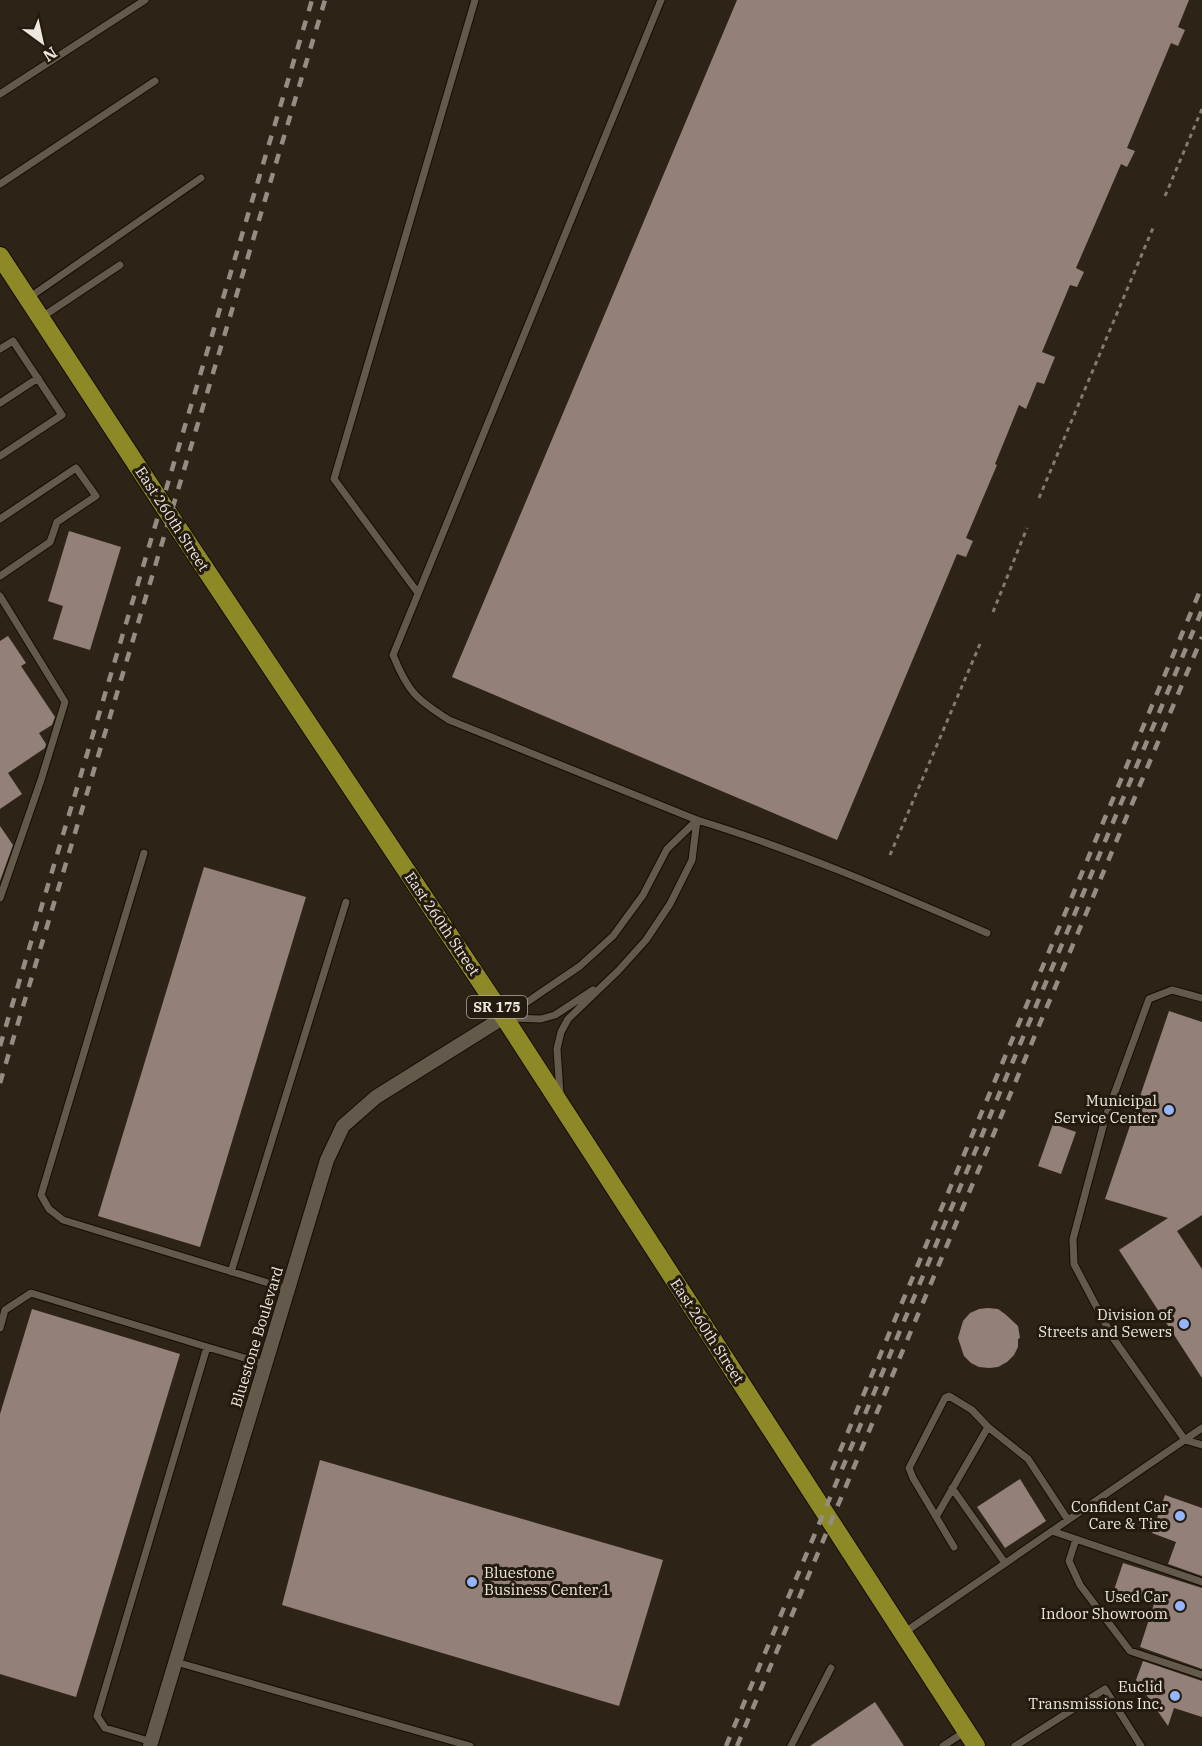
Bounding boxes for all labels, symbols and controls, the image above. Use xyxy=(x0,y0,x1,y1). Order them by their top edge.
north arrow xyxy=(12,12,72,72)
text: N xyxy=(39,43,61,66)
street label: East 260th Street xyxy=(131,463,213,575)
street label: East 260th Street xyxy=(401,868,484,979)
road number: SR 175 xyxy=(467,996,527,1018)
place label: Municipal Service Center xyxy=(1054,1091,1157,1127)
marker: Municipal Service Center xyxy=(1162,1103,1176,1117)
street label: Bluestone Boulevard xyxy=(226,1264,287,1409)
street label: East 260th Street xyxy=(666,1275,748,1387)
place label: Division of Streets and Sewers xyxy=(1038,1305,1173,1341)
marker: Division of Streets and Sewers xyxy=(1177,1317,1191,1331)
place label: Confident Car Care & Tire xyxy=(1071,1497,1168,1533)
marker: Confident Car Care & Tire xyxy=(1173,1509,1187,1523)
place label: Bluestone Business Center 1 xyxy=(484,1563,611,1599)
marker: Bluestone Business Center 1 xyxy=(465,1575,479,1589)
place label: Used Car Indoor Showroom xyxy=(1041,1587,1168,1623)
marker: Used Car Indoor Showroom xyxy=(1173,1599,1187,1613)
place label: Euclid Transmissions Inc. xyxy=(1028,1677,1163,1713)
marker: Euclid Transmissions Inc. xyxy=(1168,1689,1182,1703)

